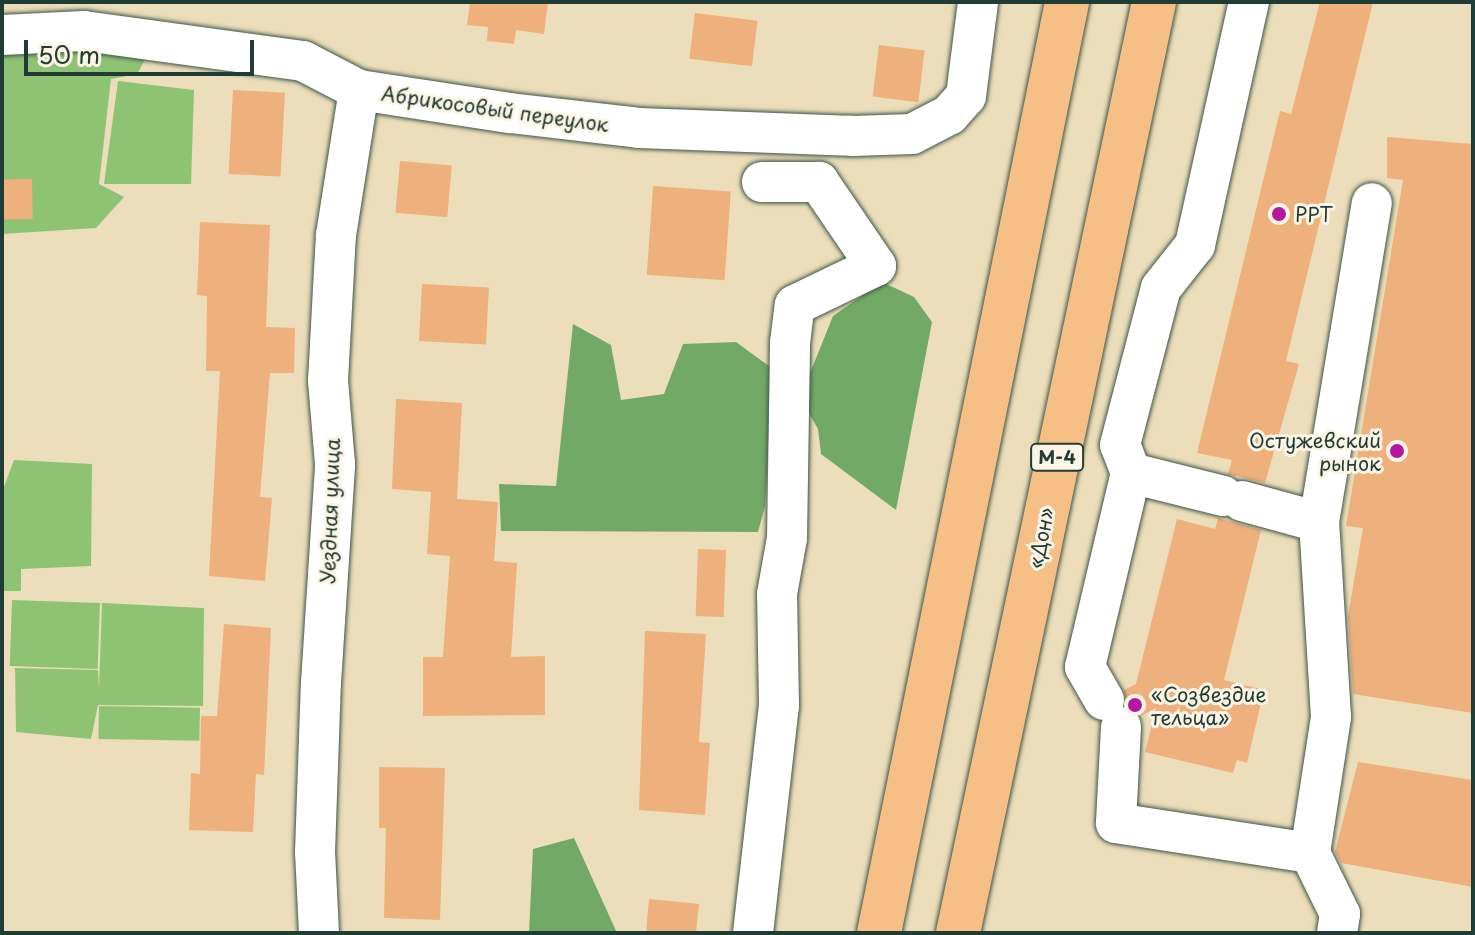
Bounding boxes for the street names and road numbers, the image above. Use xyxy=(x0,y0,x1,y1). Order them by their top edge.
street label: Абрикосовый переулок xyxy=(380,81,610,137)
street label: Уездная улица xyxy=(315,437,345,585)
road number: М-4 xyxy=(1029,443,1085,471)
street label: «Дон» xyxy=(1023,505,1059,571)

